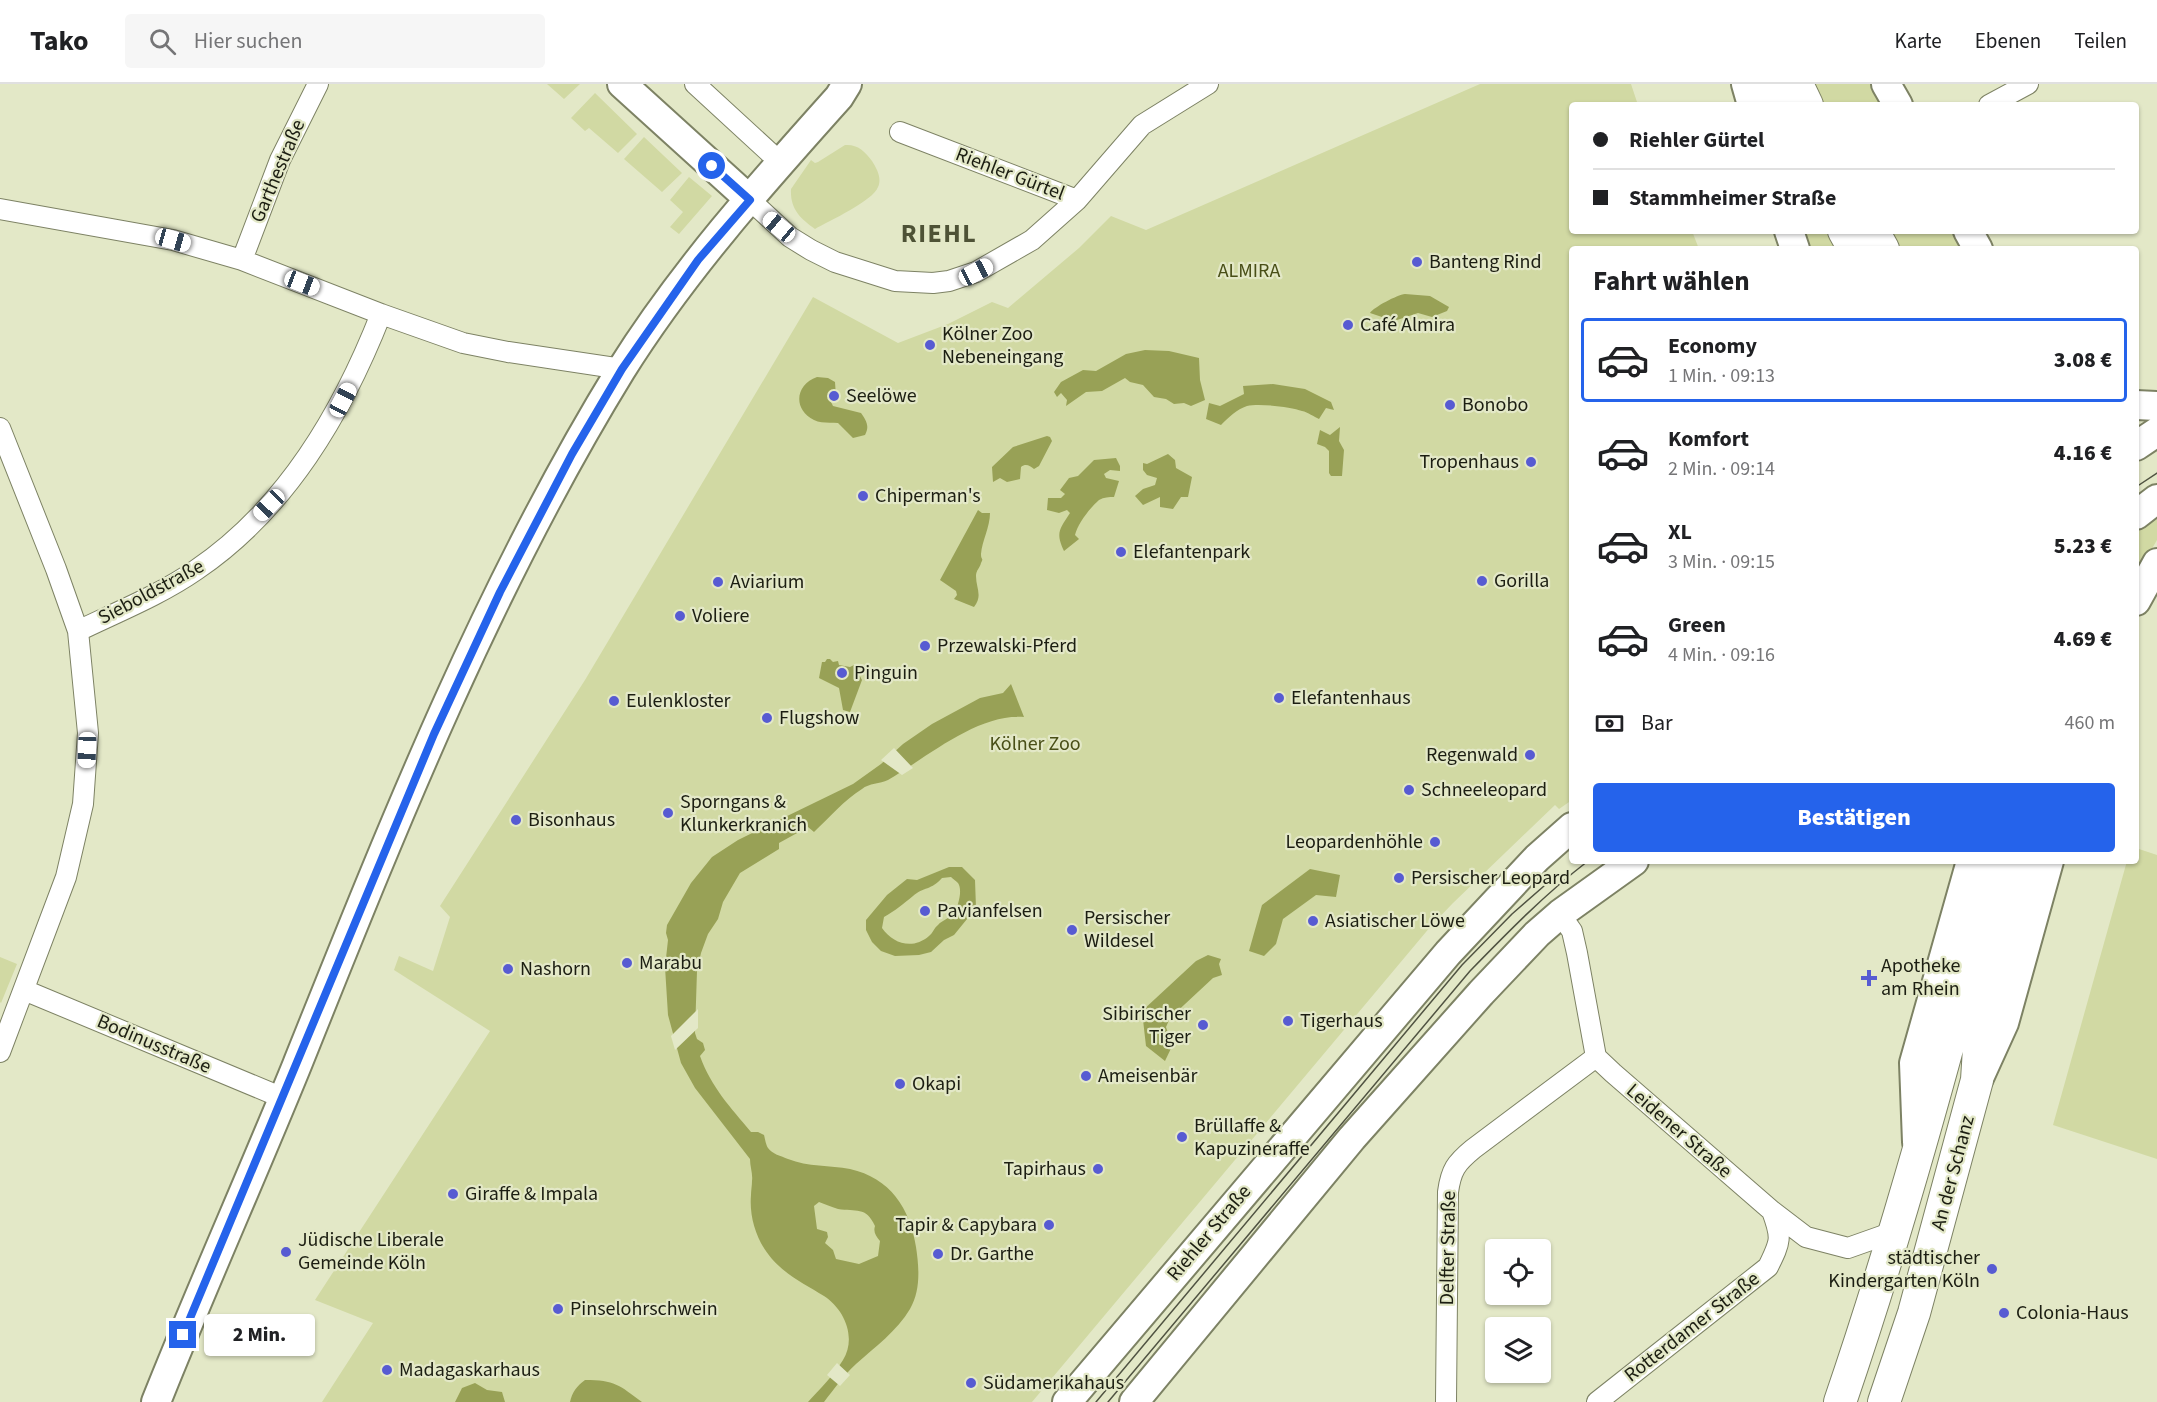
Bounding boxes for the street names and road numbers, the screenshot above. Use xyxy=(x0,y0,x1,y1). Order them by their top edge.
street label: Garthestraße xyxy=(244,115,312,227)
street label: Riehler Gürtel xyxy=(951,140,1069,208)
street label: Sieboldstraße xyxy=(93,552,209,632)
street label: Bodinusstraße xyxy=(93,1007,215,1081)
street label: Leidener Straße xyxy=(1620,1077,1738,1185)
street label: An der Schanz xyxy=(1924,1112,1982,1234)
street label: Riehler Straße xyxy=(1160,1179,1258,1287)
street label: Delfter Straße xyxy=(1433,1190,1463,1306)
street label: Rotterdamer Straße xyxy=(1618,1265,1766,1389)

